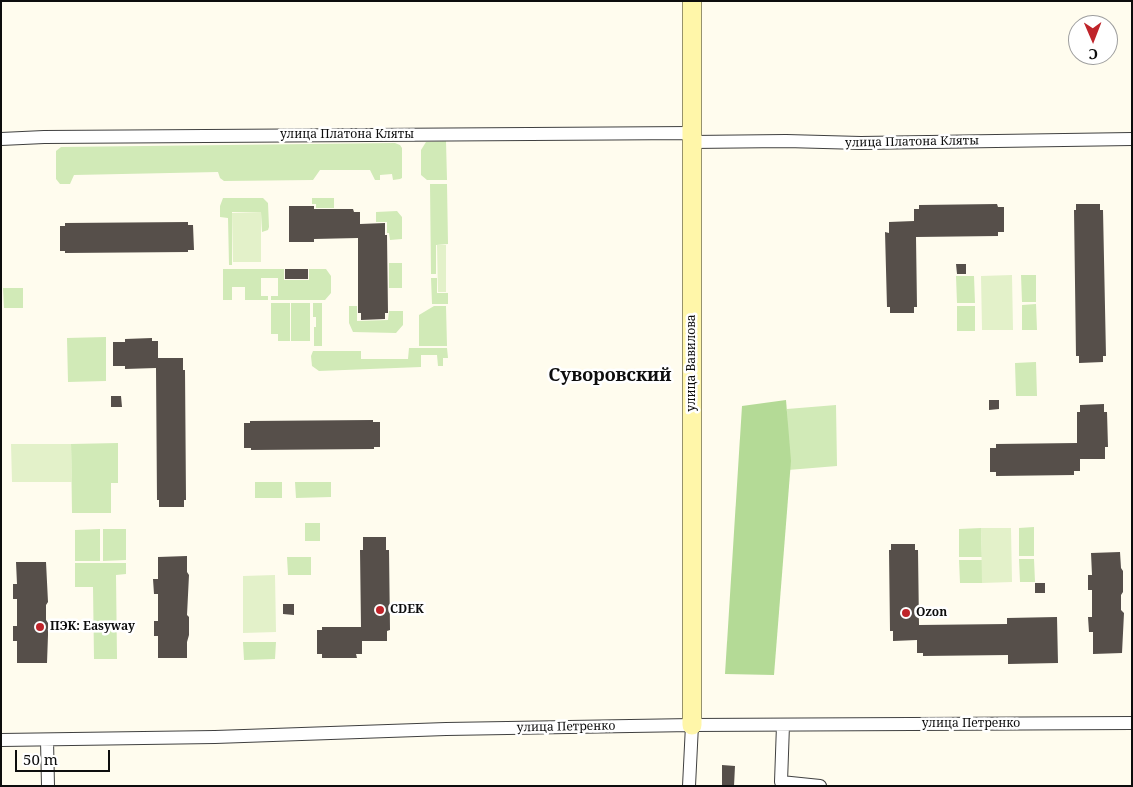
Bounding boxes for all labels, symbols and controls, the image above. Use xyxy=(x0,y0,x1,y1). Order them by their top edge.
north arrow xyxy=(1068,15,1118,65)
text: С xyxy=(1088,45,1098,64)
street label: улица Платона Кляты xyxy=(280,128,414,142)
street label: улица Платона Кляты xyxy=(845,134,979,150)
street label: улица Вавилова xyxy=(685,314,699,412)
district label: Суворовский xyxy=(549,365,671,387)
place label: CDEK xyxy=(390,603,424,617)
marker: CDEK xyxy=(374,604,386,616)
place label: Ozon xyxy=(916,606,947,620)
marker: Ozon xyxy=(900,607,912,619)
place label: ПЭК: Easyway xyxy=(50,620,135,634)
marker: ПЭК: Easyway xyxy=(34,621,46,633)
street label: улица Петренко xyxy=(922,717,1020,731)
street label: улица Петренко xyxy=(517,719,615,735)
scale bar xyxy=(18,740,112,772)
text: 50 m xyxy=(23,749,58,769)

